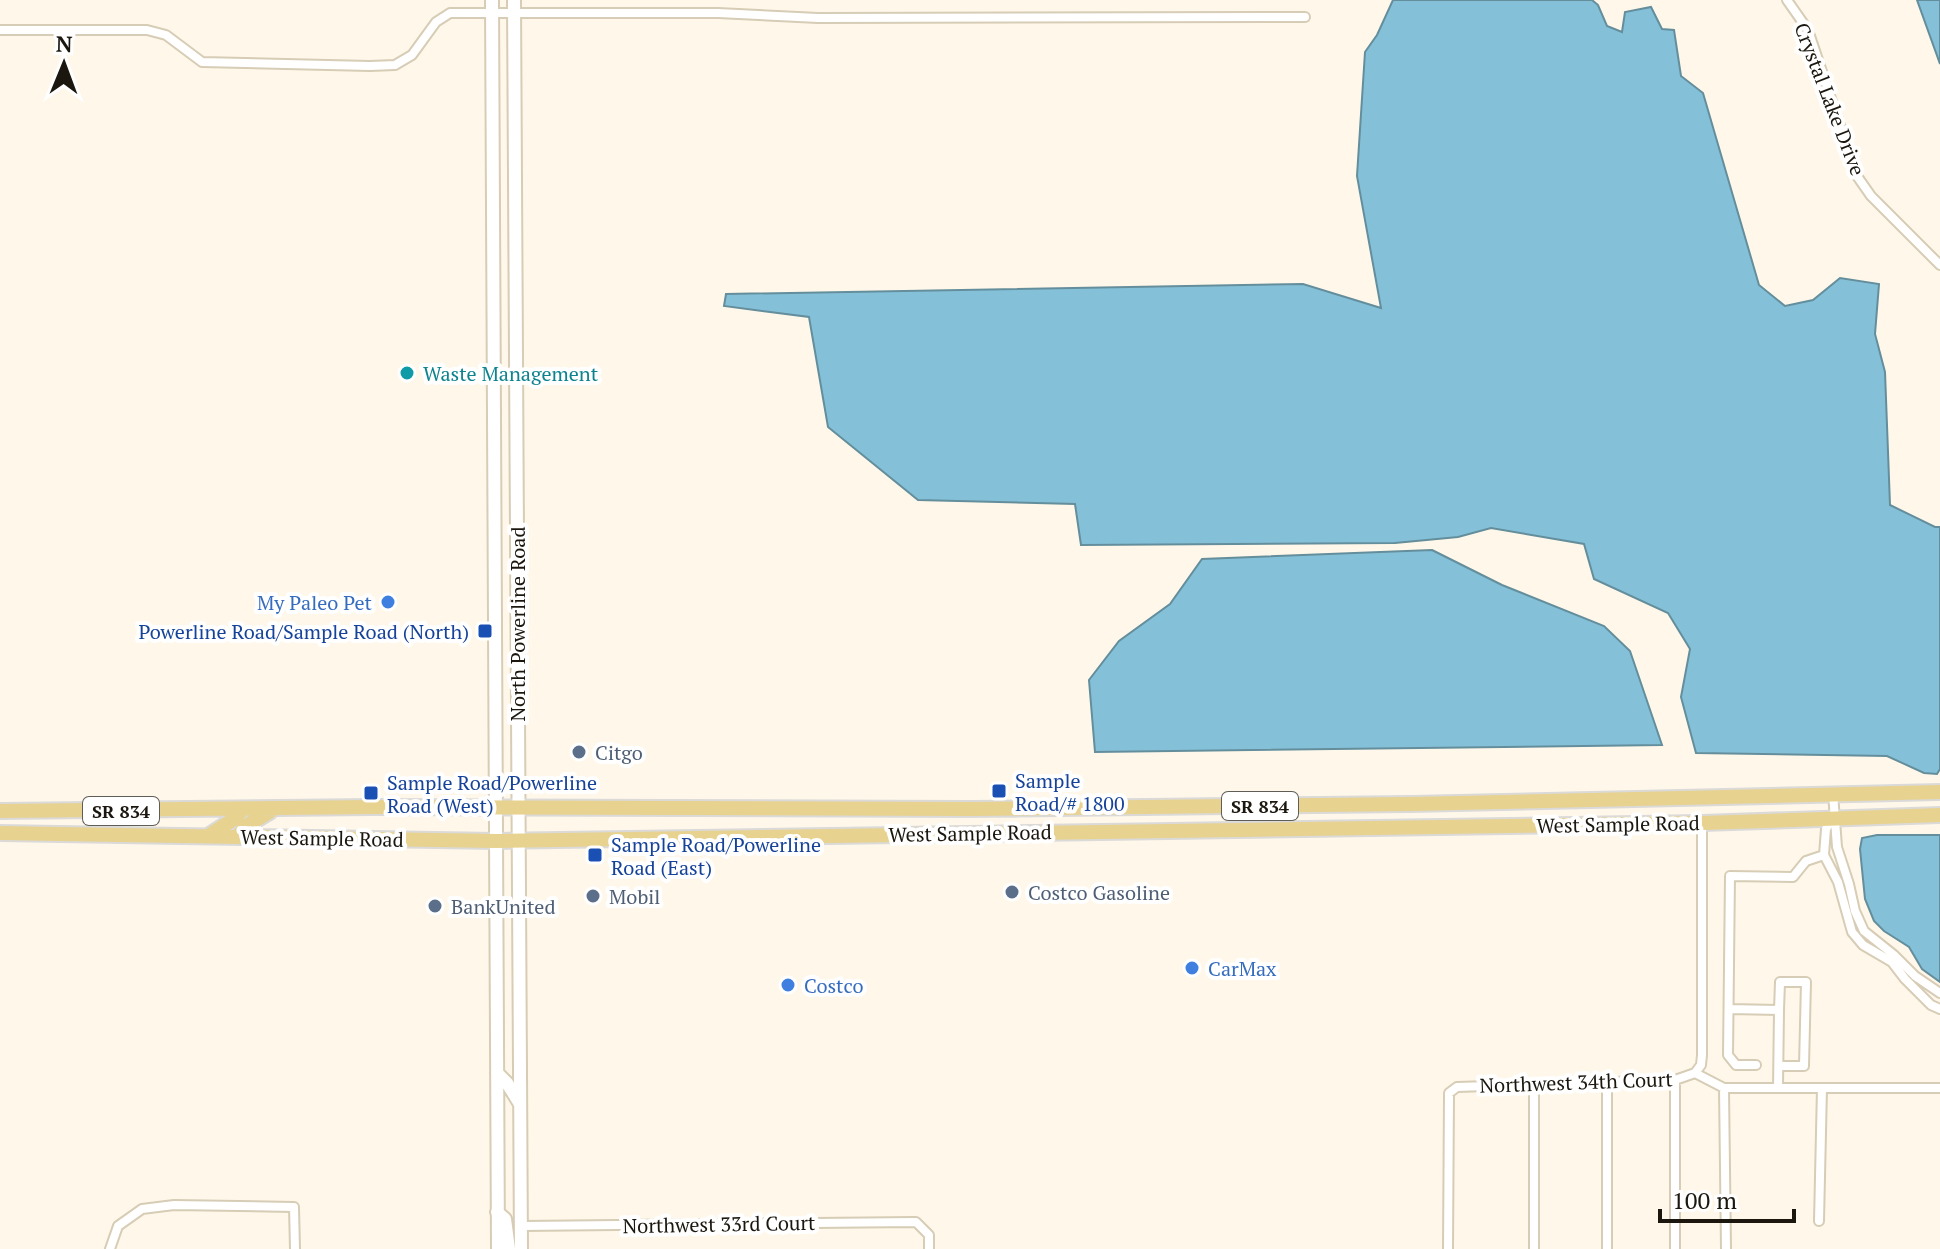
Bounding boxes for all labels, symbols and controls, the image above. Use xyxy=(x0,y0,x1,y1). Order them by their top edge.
street label: Crystal Lake Drive xyxy=(1788,19,1872,179)
north arrow xyxy=(24,24,104,104)
text: N xyxy=(56,29,73,58)
place label: Waste Management xyxy=(423,360,599,387)
marker: Waste Management xyxy=(398,364,416,382)
street label: North Powerline Road xyxy=(504,526,531,722)
place label: My Paleo Pet xyxy=(257,589,373,616)
marker: My Paleo Pet xyxy=(379,593,397,611)
place label: Powerline Road/Sample Road (North) xyxy=(138,618,469,645)
marker: Powerline Road/Sample Road (North) xyxy=(476,622,494,640)
place label: Citgo xyxy=(595,739,643,766)
marker: Citgo xyxy=(570,743,588,761)
place label: Sample Road/# 1800 xyxy=(1015,767,1125,817)
place label: Sample Road/Powerline Road (West) xyxy=(387,769,597,819)
marker: Sample Road/# 1800 xyxy=(990,782,1008,800)
marker: Sample Road/Powerline Road (West) xyxy=(362,784,380,802)
road number: SR 834 xyxy=(1222,792,1298,820)
road number: SR 834 xyxy=(83,797,159,825)
street label: West Sample Road xyxy=(1536,809,1700,839)
street label: West Sample Road xyxy=(888,818,1052,848)
street label: West Sample Road xyxy=(240,823,404,853)
place label: Sample Road/Powerline Road (East) xyxy=(611,831,821,881)
marker: Sample Road/Powerline Road (East) xyxy=(586,846,604,864)
place label: Costco Gasoline xyxy=(1028,879,1170,906)
place label: Mobil xyxy=(609,883,660,910)
marker: Costco Gasoline xyxy=(1003,883,1021,901)
marker: Mobil xyxy=(584,887,602,905)
place label: BankUnited xyxy=(451,893,556,920)
marker: BankUnited xyxy=(426,897,444,915)
place label: CarMax xyxy=(1208,955,1277,982)
marker: CarMax xyxy=(1183,959,1201,977)
place label: Costco xyxy=(804,972,864,999)
marker: Costco xyxy=(779,976,797,994)
street label: Northwest 34th Court xyxy=(1479,1065,1674,1099)
scale bar xyxy=(1660,1173,1794,1223)
text: 100 m xyxy=(1672,1184,1737,1216)
street label: Northwest 33rd Court xyxy=(622,1209,816,1239)

